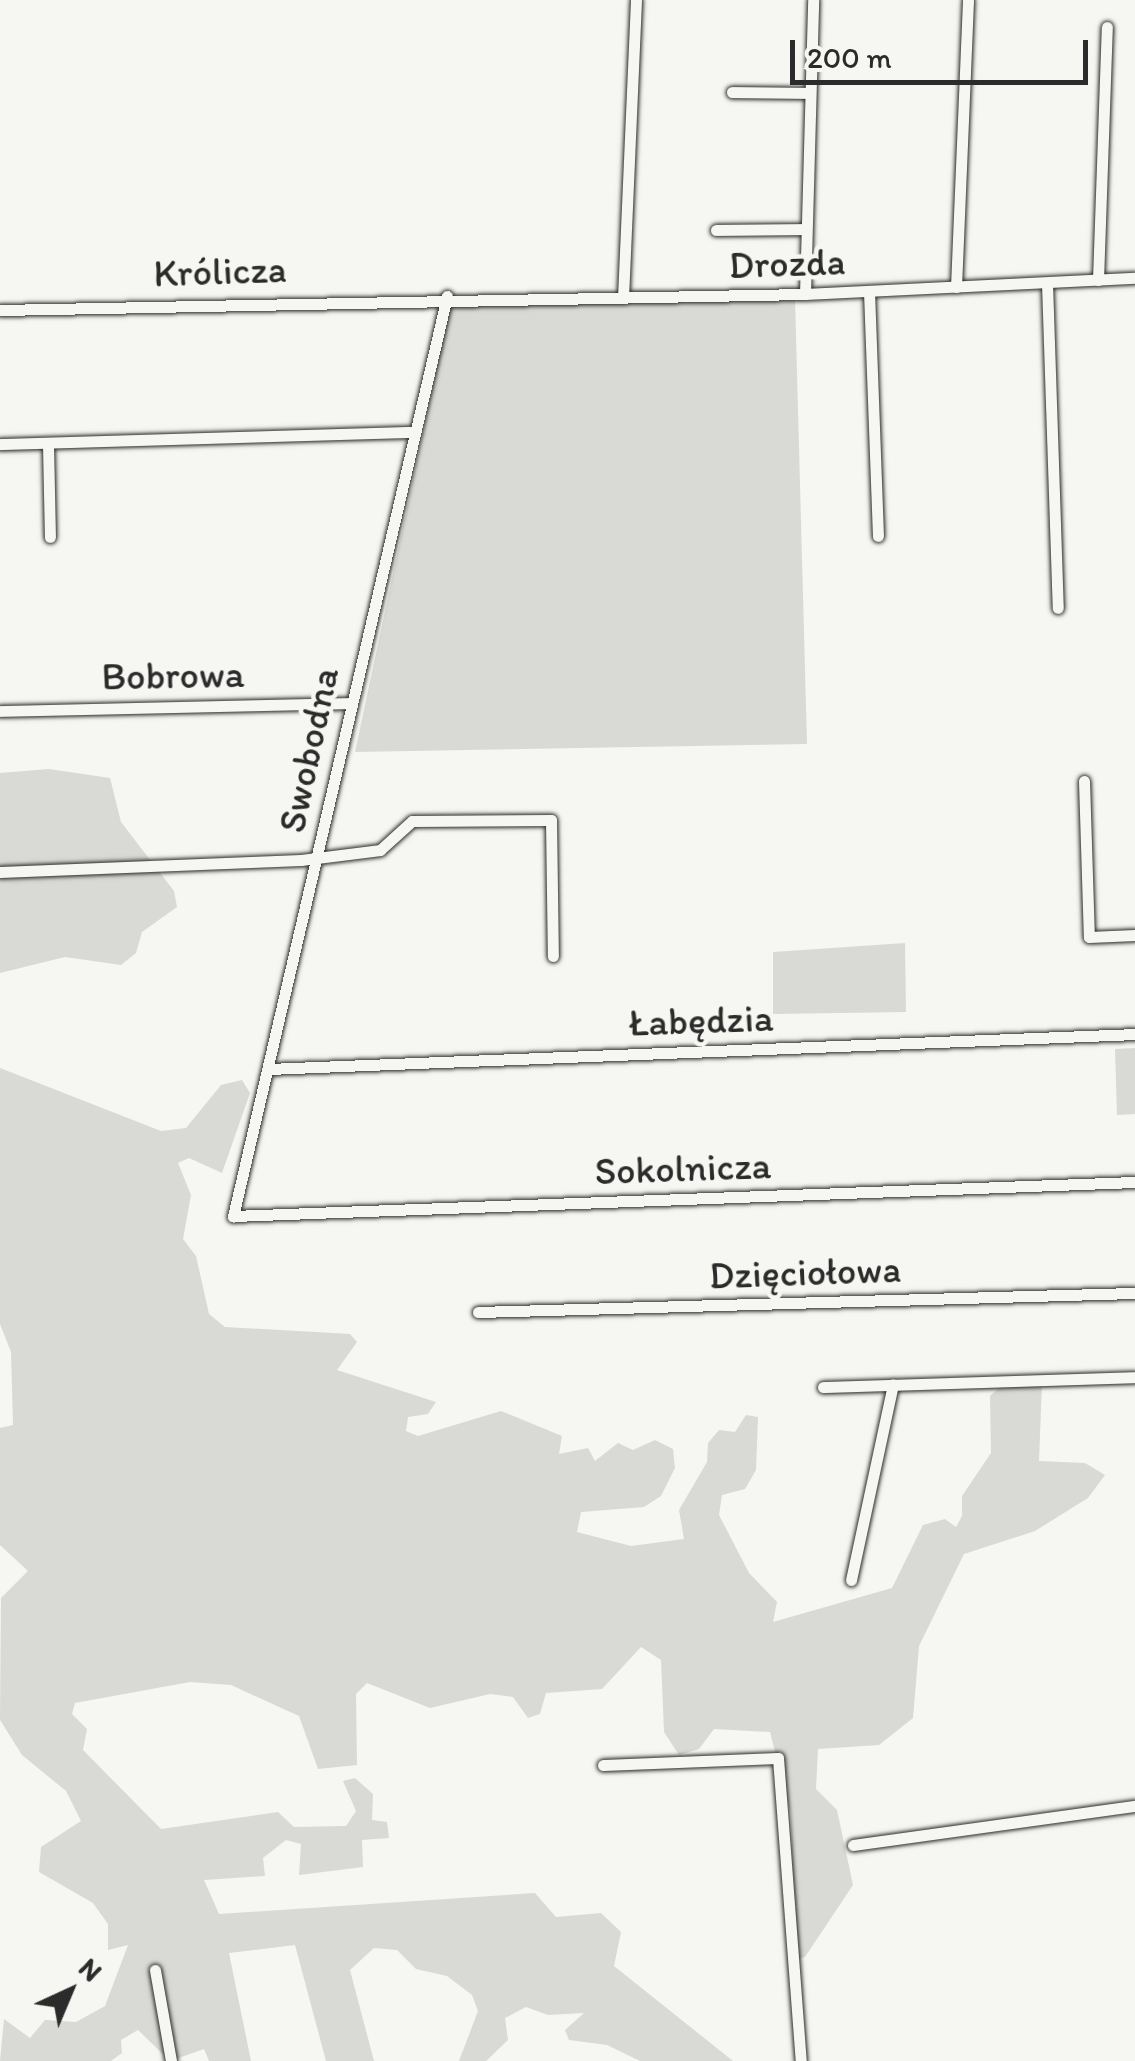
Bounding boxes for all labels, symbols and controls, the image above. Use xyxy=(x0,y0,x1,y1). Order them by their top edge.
scale bar xyxy=(795,20,1092,82)
text: 200 m xyxy=(807,39,892,76)
street label: Drozda xyxy=(728,239,846,289)
street label: Królicza xyxy=(153,247,287,297)
street label: Bobrowa xyxy=(101,652,245,700)
street label: Swobodna xyxy=(269,663,349,837)
street label: Łabędzia xyxy=(628,996,774,1046)
street label: Sokolnicza xyxy=(594,1143,772,1195)
street label: Dzięciołowa xyxy=(708,1247,902,1299)
north arrow xyxy=(20,1941,120,2041)
text: N xyxy=(72,1951,109,1988)

